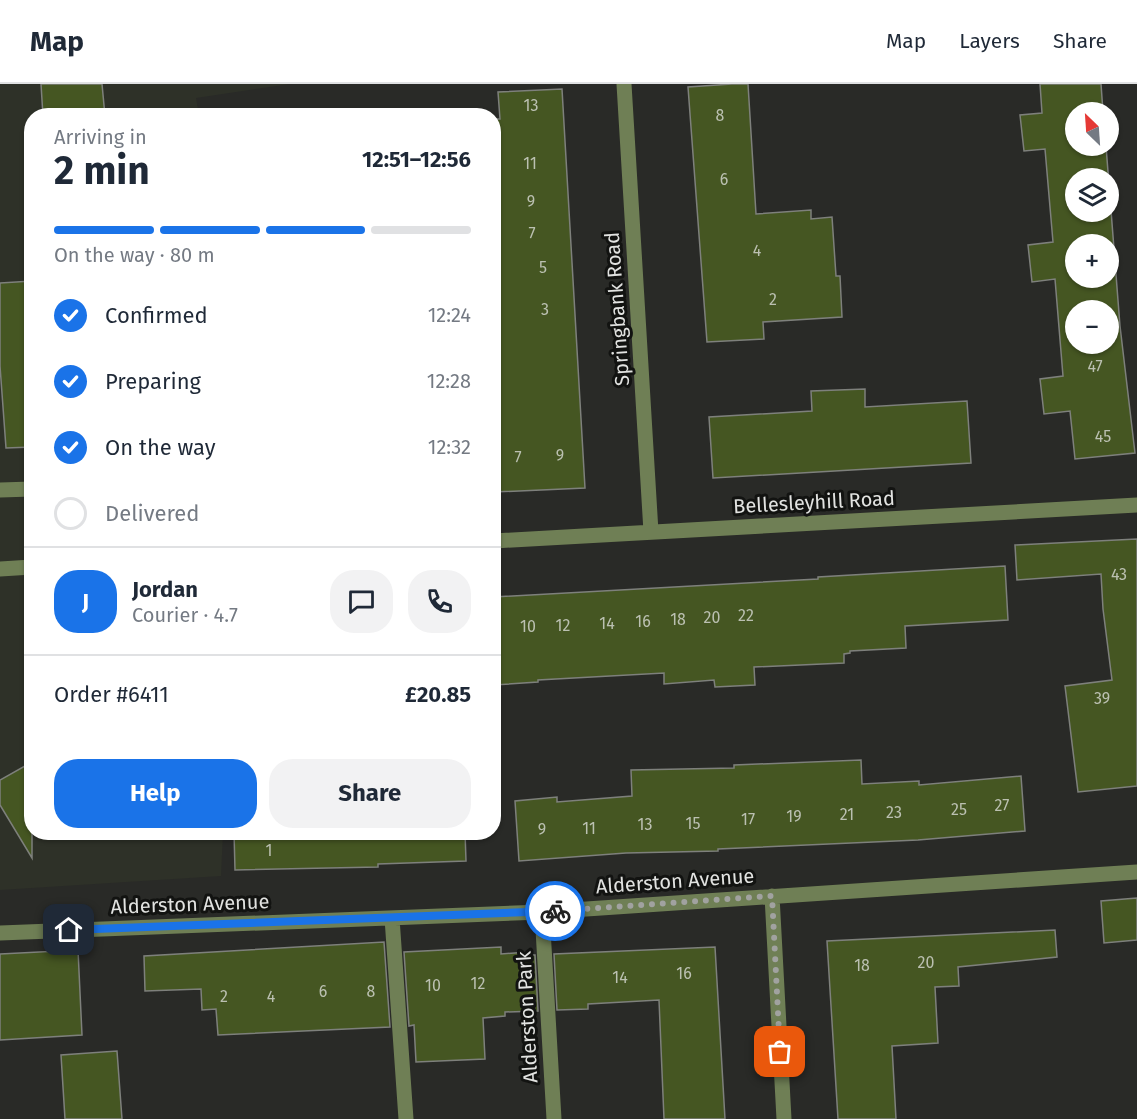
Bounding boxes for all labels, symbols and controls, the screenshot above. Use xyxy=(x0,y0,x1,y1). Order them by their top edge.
text: Map xyxy=(30,25,84,58)
text: Map xyxy=(886,28,926,54)
text: Layers xyxy=(959,28,1020,54)
text: Share xyxy=(1053,28,1107,54)
house number: 13 xyxy=(524,96,538,115)
north arrow xyxy=(1065,102,1119,156)
map controls xyxy=(1065,102,1119,354)
house number: 8 xyxy=(716,106,725,125)
text: Arriving in xyxy=(54,125,147,149)
text: 12:51–12:56 xyxy=(362,146,471,173)
text: 2 min xyxy=(54,148,150,194)
house number: 11 xyxy=(523,154,537,173)
button: layers xyxy=(1065,168,1119,222)
house number: 6 xyxy=(720,170,728,189)
house number: 9 xyxy=(527,192,535,211)
house number: 7 xyxy=(528,224,536,243)
street label: Springbank Road xyxy=(600,231,634,387)
button: + xyxy=(1065,234,1119,288)
house number: 4 xyxy=(753,241,762,260)
text: On the way · 80 m xyxy=(54,243,215,267)
house number: 5 xyxy=(539,258,547,277)
house number: 2 xyxy=(769,290,777,309)
icon: check xyxy=(54,299,87,332)
house number: 3 xyxy=(541,300,549,319)
button: − xyxy=(1065,300,1119,354)
text: Confirmed xyxy=(105,302,208,329)
text: 12:24 xyxy=(428,303,471,327)
house number: 47 xyxy=(1087,357,1103,376)
icon: check xyxy=(54,365,87,398)
text: Preparing xyxy=(105,368,201,395)
text: 12:28 xyxy=(427,369,471,393)
house number: 45 xyxy=(1095,427,1111,446)
icon: check xyxy=(54,431,87,464)
text: On the way xyxy=(105,434,216,461)
text: 12:32 xyxy=(428,435,471,459)
house number: 9 xyxy=(556,446,564,465)
house number: 7 xyxy=(514,448,522,467)
street label: Bellesleyhill Road xyxy=(733,486,895,518)
text: Delivered xyxy=(105,500,200,527)
house number: 43 xyxy=(1111,565,1127,584)
button: chat xyxy=(330,570,393,633)
button: phone xyxy=(408,570,471,633)
text: Jordan xyxy=(132,576,198,603)
text: J xyxy=(82,588,89,615)
text: Courier · 4.7 xyxy=(132,603,238,627)
house number: 22 xyxy=(738,606,754,625)
house number: 20 xyxy=(704,608,720,627)
house number: 18 xyxy=(670,610,686,629)
house number: 16 xyxy=(635,612,651,631)
house number: 14 xyxy=(599,614,615,633)
house number: 12 xyxy=(556,616,570,635)
house number: 10 xyxy=(520,617,536,636)
text: Order #6411 xyxy=(54,681,169,708)
text: £20.85 xyxy=(405,681,471,708)
house number: 39 xyxy=(1094,689,1110,708)
button: Help xyxy=(54,759,257,828)
button: Share xyxy=(269,759,471,828)
house number: 27 xyxy=(995,796,1009,815)
house number: 25 xyxy=(951,800,967,819)
house number: 23 xyxy=(886,803,902,822)
house number: 21 xyxy=(840,805,854,824)
house number: 19 xyxy=(786,807,802,826)
house number: 17 xyxy=(741,810,755,829)
house number: 15 xyxy=(686,814,700,833)
house number: 13 xyxy=(638,815,652,834)
house number: 11 xyxy=(582,819,596,838)
house number: 9 xyxy=(538,820,546,839)
house number: 1 xyxy=(266,841,272,860)
street label: Alderston Avenue xyxy=(595,863,755,899)
courier xyxy=(525,881,585,941)
street label: Alderston Avenue xyxy=(110,889,270,919)
icon: bike xyxy=(539,895,572,928)
pin xyxy=(43,904,94,955)
icon: home xyxy=(52,913,85,946)
street label: Alderston Park xyxy=(512,950,542,1083)
house number: 20 xyxy=(918,953,934,972)
house number: 18 xyxy=(854,956,870,975)
house number: 16 xyxy=(676,964,692,983)
house number: 14 xyxy=(612,968,628,987)
house number: 12 xyxy=(471,974,485,993)
house number: 10 xyxy=(425,976,441,995)
house number: 6 xyxy=(319,982,327,1001)
house number: 8 xyxy=(367,982,376,1001)
house number: 2 xyxy=(220,987,228,1006)
house number: 4 xyxy=(267,987,276,1006)
pin xyxy=(754,1026,805,1077)
icon: bag xyxy=(763,1035,796,1068)

